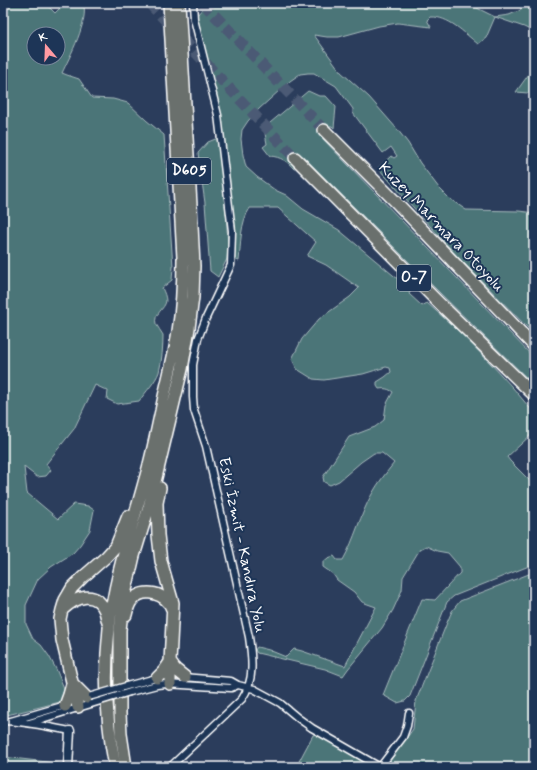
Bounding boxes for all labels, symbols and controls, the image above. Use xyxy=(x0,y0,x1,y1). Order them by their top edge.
north arrow xyxy=(26,26,66,66)
text: K xyxy=(37,30,49,45)
road number: D605 xyxy=(167,158,211,184)
street label: Kuzey Marmara Otoyolu xyxy=(373,158,509,297)
road number: O-7 xyxy=(397,265,431,291)
street label: Eski İzmit - Kandıra Yolu xyxy=(213,455,271,635)

